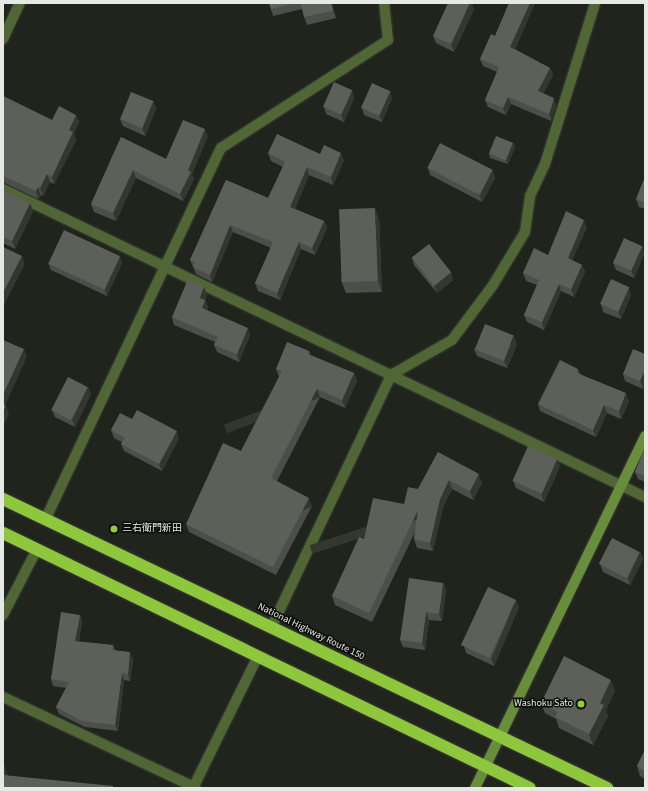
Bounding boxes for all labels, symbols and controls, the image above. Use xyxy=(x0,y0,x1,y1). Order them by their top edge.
place label: 三右衛門新田 xyxy=(122,523,182,535)
marker: 三右衛門新田 xyxy=(109,524,119,534)
street label: National Highway Route 150 xyxy=(256,601,366,663)
place label: Washoku Sato xyxy=(514,698,573,710)
marker: Washoku Sato xyxy=(576,699,586,709)

